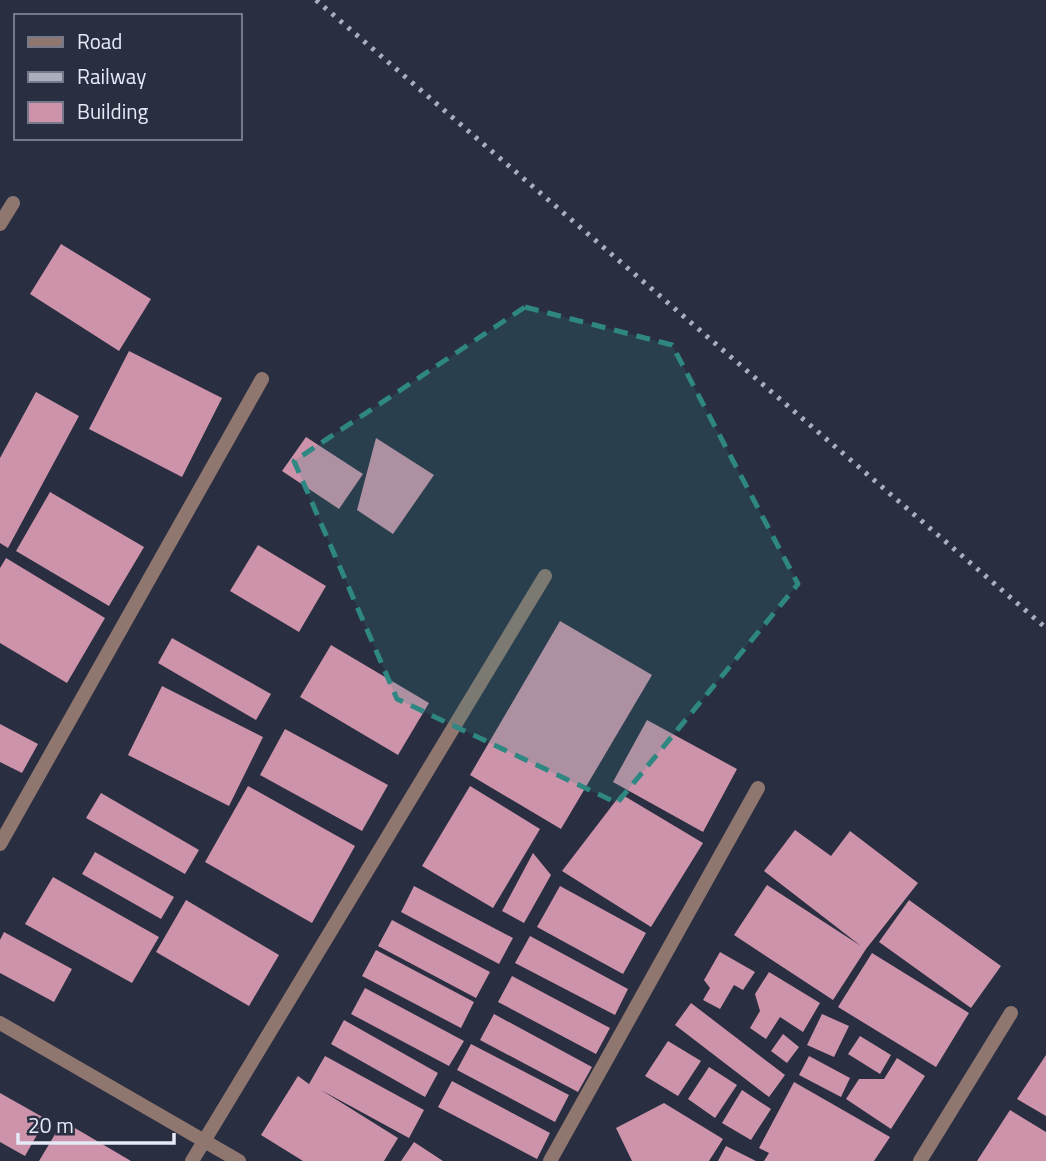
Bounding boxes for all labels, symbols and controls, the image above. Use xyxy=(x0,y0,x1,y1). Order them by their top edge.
legend xyxy=(14,14,242,140)
text: Road xyxy=(77,25,122,57)
text: Railway xyxy=(77,60,146,92)
text: Building xyxy=(77,95,149,127)
scale bar xyxy=(18,1102,173,1146)
text: 20 m xyxy=(28,1109,74,1141)

